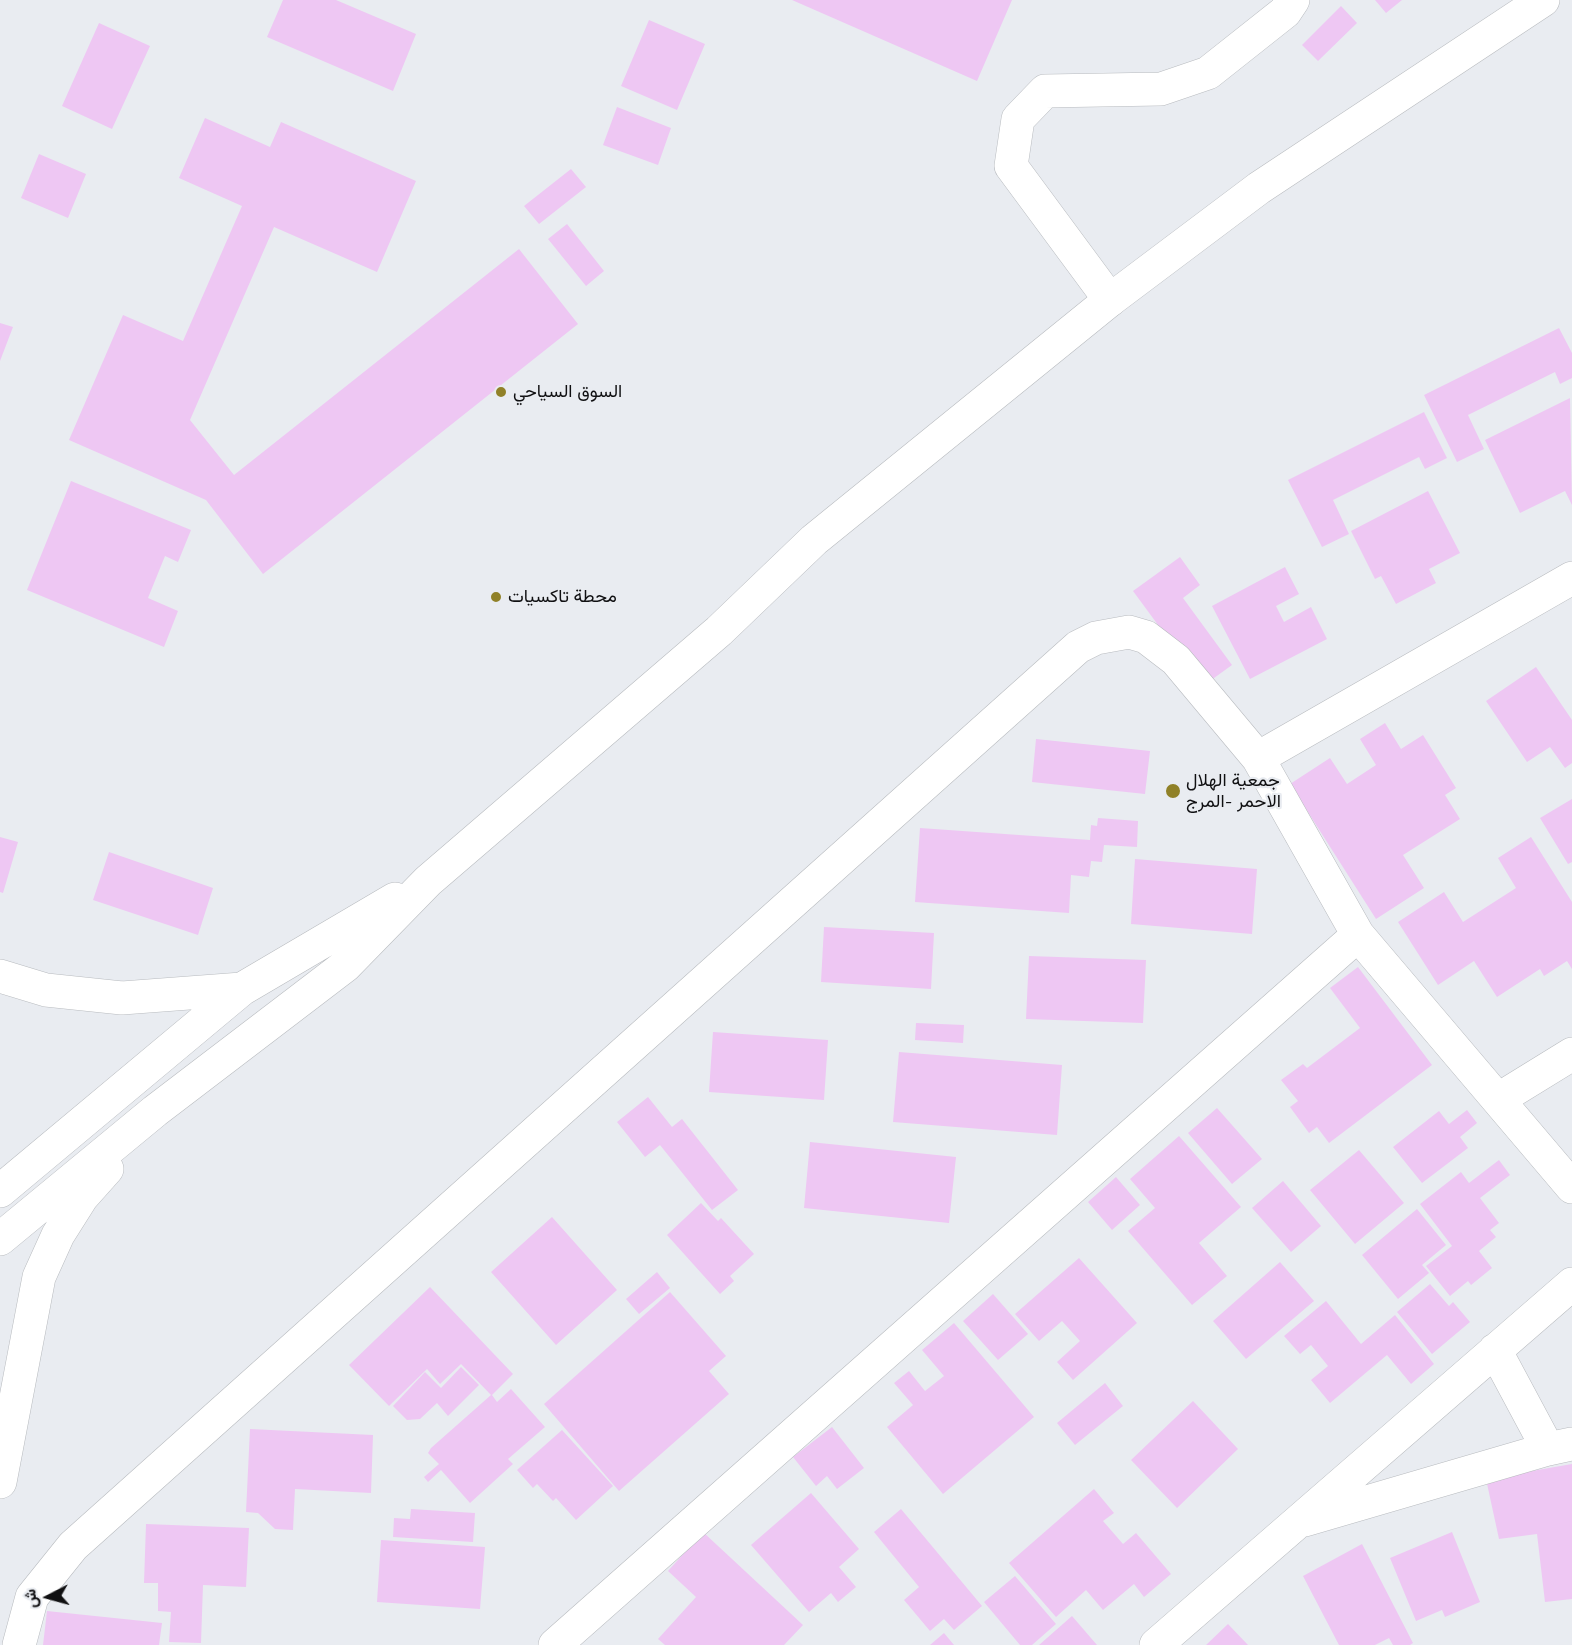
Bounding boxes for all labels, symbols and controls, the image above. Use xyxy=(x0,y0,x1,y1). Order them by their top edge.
place label: السوق السياحي xyxy=(513,381,622,403)
marker: السوق السياحي xyxy=(494,385,508,399)
place label: محطة تاكسيات xyxy=(508,586,617,608)
marker: محطة تاكسيات xyxy=(489,590,503,604)
place label: جمعية الهلال الاحمر -المرج xyxy=(1186,770,1281,812)
marker: جمعية الهلال الاحمر -المرج xyxy=(1164,782,1182,800)
north arrow xyxy=(18,1567,78,1627)
text: ش xyxy=(19,1588,41,1609)

